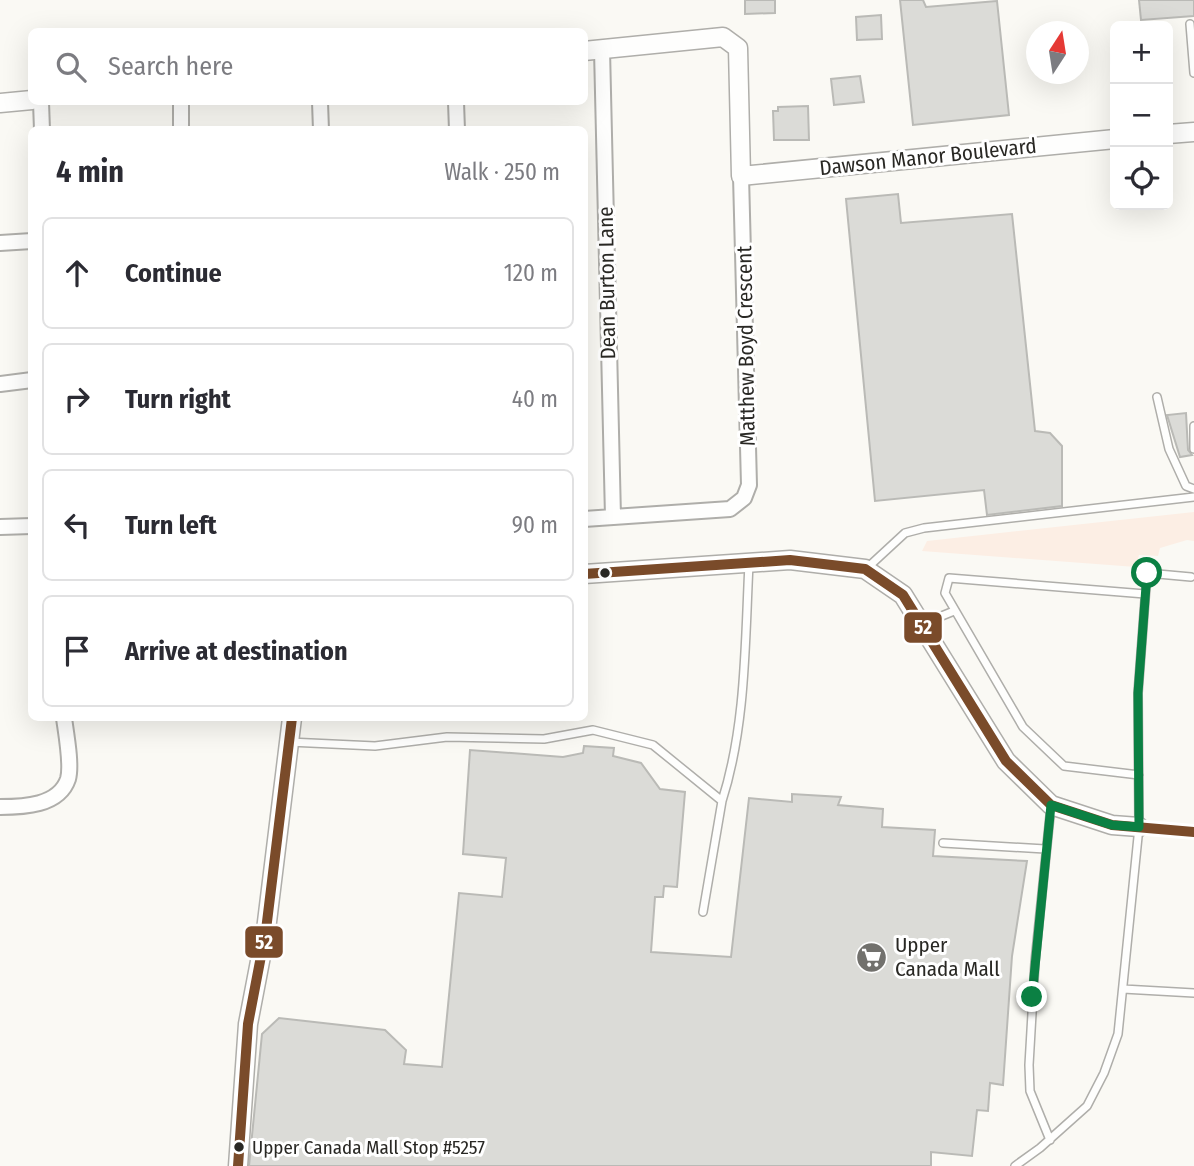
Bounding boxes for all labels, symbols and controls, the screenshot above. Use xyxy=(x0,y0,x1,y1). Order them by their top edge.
north arrow xyxy=(1026,21,1089,84)
map controls xyxy=(1110,21,1173,210)
button: + xyxy=(1110,21,1173,84)
search box xyxy=(28,28,588,105)
icon: search xyxy=(52,48,90,86)
text: Search here xyxy=(108,51,233,82)
button: − xyxy=(1110,84,1173,147)
street label: Dawson Manor Boulevard xyxy=(818,133,1038,181)
button: locate xyxy=(1110,147,1173,210)
text: 4 min xyxy=(56,154,124,190)
text: Walk · 250 m xyxy=(444,158,560,186)
street label: Dean Burton Lane xyxy=(593,206,621,360)
street label: Matthew Boyd Crescent xyxy=(731,245,761,446)
icon: ahead xyxy=(58,254,96,292)
text: Continue xyxy=(125,258,222,289)
text: 120 m xyxy=(504,259,558,287)
icon: right xyxy=(58,380,96,418)
text: Turn right xyxy=(125,384,231,415)
text: 40 m xyxy=(512,385,558,413)
icon: left xyxy=(58,506,96,544)
text: Turn left xyxy=(125,510,217,541)
text: 90 m xyxy=(512,511,558,539)
route start xyxy=(1131,557,1162,588)
unlabelled marker xyxy=(598,566,612,580)
line badge: 52 xyxy=(903,611,943,644)
text: 52 xyxy=(914,616,932,639)
icon: arrive xyxy=(58,632,96,670)
text: Arrive at destination xyxy=(125,636,348,667)
line badge: 52 xyxy=(244,925,284,959)
text: 52 xyxy=(255,931,273,954)
place label: Upper Canada Mall xyxy=(895,932,1000,982)
supermarket icon: Upper Canada Mall xyxy=(855,940,889,974)
route end xyxy=(1016,981,1047,1012)
place label: Upper Canada Mall Stop #5257 xyxy=(252,1136,485,1159)
marker: Upper Canada Mall Stop #5257 xyxy=(232,1140,246,1154)

